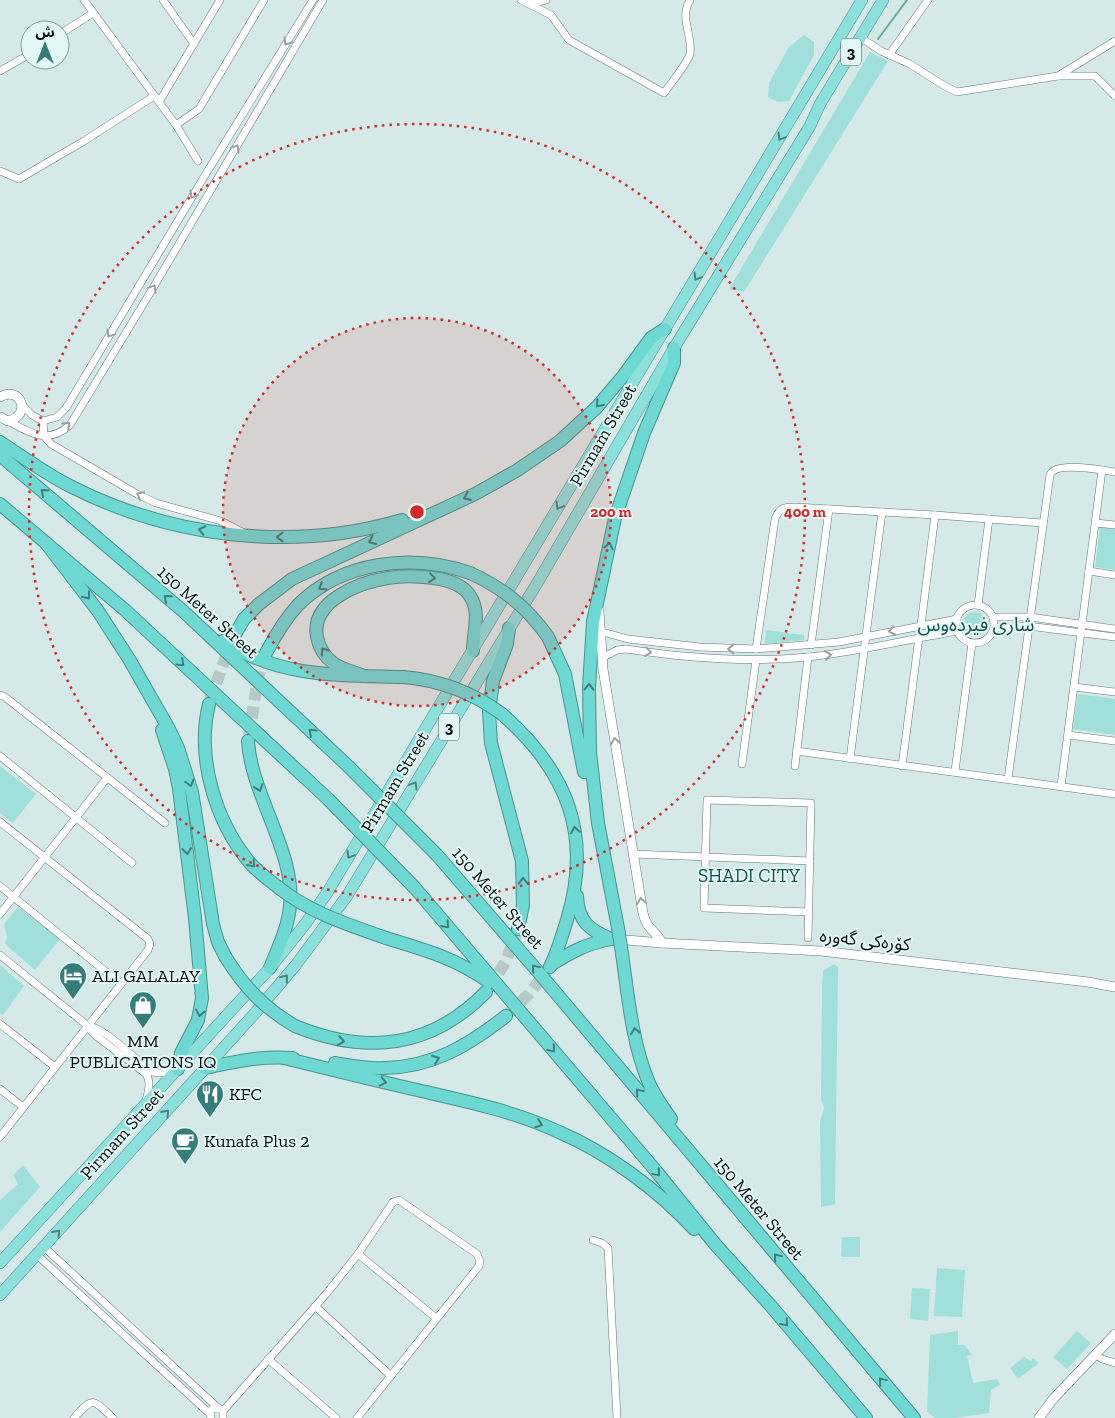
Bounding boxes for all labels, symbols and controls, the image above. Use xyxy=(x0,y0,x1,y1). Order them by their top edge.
north arrow xyxy=(20,20,70,70)
text: ش xyxy=(35,24,55,41)
one-way arrow xyxy=(284,36,294,45)
road number: 3 xyxy=(841,38,861,66)
one-way arrow xyxy=(777,132,787,141)
one-way arrow xyxy=(229,145,239,154)
one-way arrow xyxy=(190,190,200,199)
one-way arrow xyxy=(694,271,704,280)
one-way arrow xyxy=(147,284,157,293)
one-way arrow xyxy=(106,329,116,338)
street label: Pirmam Street xyxy=(565,380,641,490)
one-way arrow xyxy=(596,398,605,407)
one-way arrow xyxy=(62,422,71,431)
one-way arrow xyxy=(41,490,50,498)
one-way arrow xyxy=(136,491,145,501)
one-way arrow xyxy=(463,491,472,502)
one-way arrow xyxy=(555,500,565,509)
centre of rings xyxy=(408,503,426,521)
text: 200 m xyxy=(590,503,632,521)
text: 400 m xyxy=(784,503,826,521)
one-way arrow xyxy=(198,525,207,536)
one-way arrow xyxy=(276,532,284,542)
one-way arrow xyxy=(368,534,377,545)
one-way arrow xyxy=(603,541,614,550)
street label: 150 Meter Street xyxy=(153,561,263,663)
one-way arrow xyxy=(428,572,436,583)
one-way arrow xyxy=(319,581,328,591)
one-way arrow xyxy=(81,590,89,599)
one-way arrow xyxy=(164,595,173,604)
district label: شاری فیردەوس xyxy=(918,613,1034,636)
one-way arrow xyxy=(888,625,897,636)
one-way arrow xyxy=(727,644,735,654)
one-way arrow xyxy=(645,646,653,657)
one-way arrow xyxy=(321,647,330,657)
one-way arrow xyxy=(824,650,832,661)
one-way arrow xyxy=(176,657,185,666)
one-way arrow xyxy=(584,683,594,690)
road number: 3 xyxy=(439,714,459,740)
street label: Pirmam Street xyxy=(356,727,434,837)
one-way arrow xyxy=(309,729,318,738)
one-way arrow xyxy=(610,737,620,745)
one-way arrow xyxy=(184,779,195,788)
one-way arrow xyxy=(407,781,417,790)
one-way arrow xyxy=(254,783,264,792)
one-way arrow xyxy=(570,826,580,835)
street label: 150 Meter Street xyxy=(448,842,549,954)
one-way arrow xyxy=(181,848,192,856)
one-way arrow xyxy=(346,850,356,859)
one-way arrow xyxy=(246,858,255,867)
district label: SHADI CITY xyxy=(698,864,800,887)
one-way arrow xyxy=(518,876,528,884)
one-way arrow xyxy=(636,897,646,906)
one-way arrow xyxy=(441,920,450,929)
street label: کۆرەکی گەورە xyxy=(818,924,912,956)
hotel icon: ALI GALALAY xyxy=(58,961,88,1000)
one-way arrow xyxy=(531,964,540,973)
place label: ALI GALALAY xyxy=(92,965,200,987)
one-way arrow xyxy=(280,975,288,984)
shop icon: MM PUBLICATIONS IQ xyxy=(128,990,158,1029)
one-way arrow xyxy=(195,1008,206,1017)
one-way arrow xyxy=(630,1026,640,1035)
place label: MM PUBLICATIONS IQ xyxy=(69,1030,217,1073)
one-way arrow xyxy=(337,1035,346,1045)
one-way arrow xyxy=(546,1043,555,1052)
one-way arrow xyxy=(432,1055,440,1065)
one-way arrow xyxy=(378,1076,387,1087)
restaurant icon: KFC xyxy=(195,1079,225,1118)
place label: KFC xyxy=(229,1083,262,1105)
street label: Pirmam Street xyxy=(76,1084,169,1184)
one-way arrow xyxy=(636,1088,645,1097)
one-way arrow xyxy=(160,1109,169,1118)
one-way arrow xyxy=(535,1118,543,1128)
cafe icon: Kunafa Plus 2 xyxy=(170,1126,200,1165)
place label: Kunafa Plus 2 xyxy=(204,1130,309,1152)
street label: 150 Meter Street xyxy=(709,1152,809,1265)
one-way arrow xyxy=(652,1167,661,1176)
one-way arrow xyxy=(51,1230,59,1239)
one-way arrow xyxy=(774,1253,783,1262)
one-way arrow xyxy=(779,1317,788,1326)
one-way arrow xyxy=(879,1378,888,1387)

